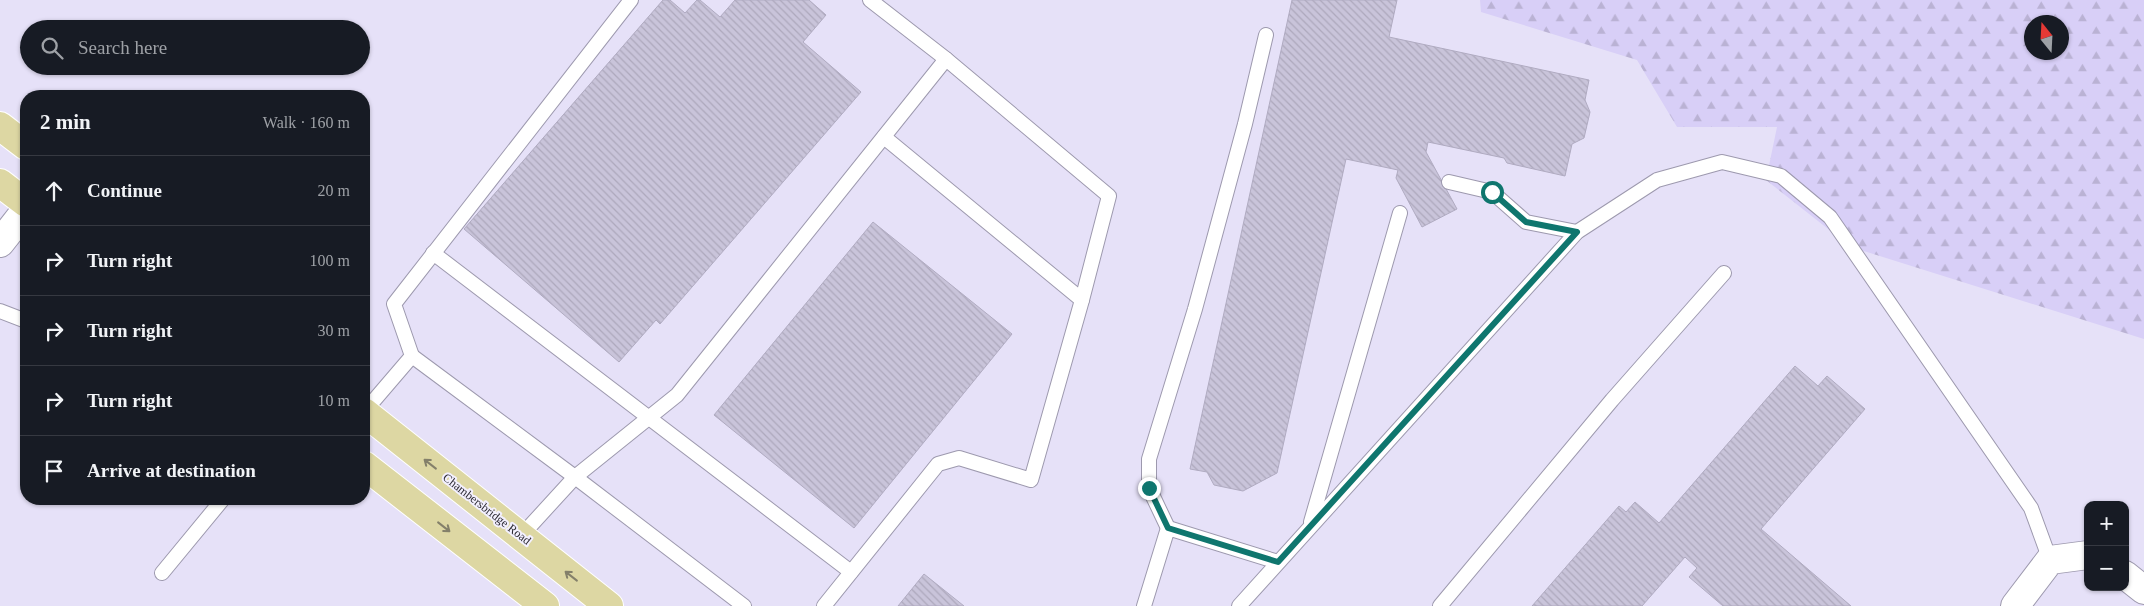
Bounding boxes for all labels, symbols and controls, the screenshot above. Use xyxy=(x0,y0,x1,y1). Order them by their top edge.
north arrow xyxy=(2024,15,2069,60)
search box xyxy=(20,20,370,75)
icon: search xyxy=(38,34,66,62)
text: Search here xyxy=(78,37,167,58)
text: 2 min xyxy=(40,110,91,134)
text: Walk · 160 m xyxy=(263,114,350,131)
icon: ahead xyxy=(40,177,68,205)
text: Continue xyxy=(87,180,162,201)
route start xyxy=(1481,181,1504,204)
text: 20 m xyxy=(318,182,350,199)
icon: right xyxy=(40,247,68,275)
text: Turn right xyxy=(87,250,172,271)
text: 100 m xyxy=(310,252,350,269)
icon: right xyxy=(40,317,68,345)
text: Turn right xyxy=(87,320,172,341)
text: 30 m xyxy=(318,322,350,339)
icon: right xyxy=(40,387,68,415)
text: Turn right xyxy=(87,390,172,411)
text: 10 m xyxy=(318,392,350,409)
icon: arrive xyxy=(40,457,68,485)
one-way arrow xyxy=(424,459,437,470)
text: Arrive at destination xyxy=(87,460,256,481)
street label: Chambersbridge Road xyxy=(440,470,534,548)
route end xyxy=(1138,477,1161,500)
map controls xyxy=(2084,501,2129,591)
button: + xyxy=(2084,501,2129,546)
one-way arrow xyxy=(437,522,450,533)
button: − xyxy=(2084,546,2129,591)
one-way arrow xyxy=(565,570,578,581)

